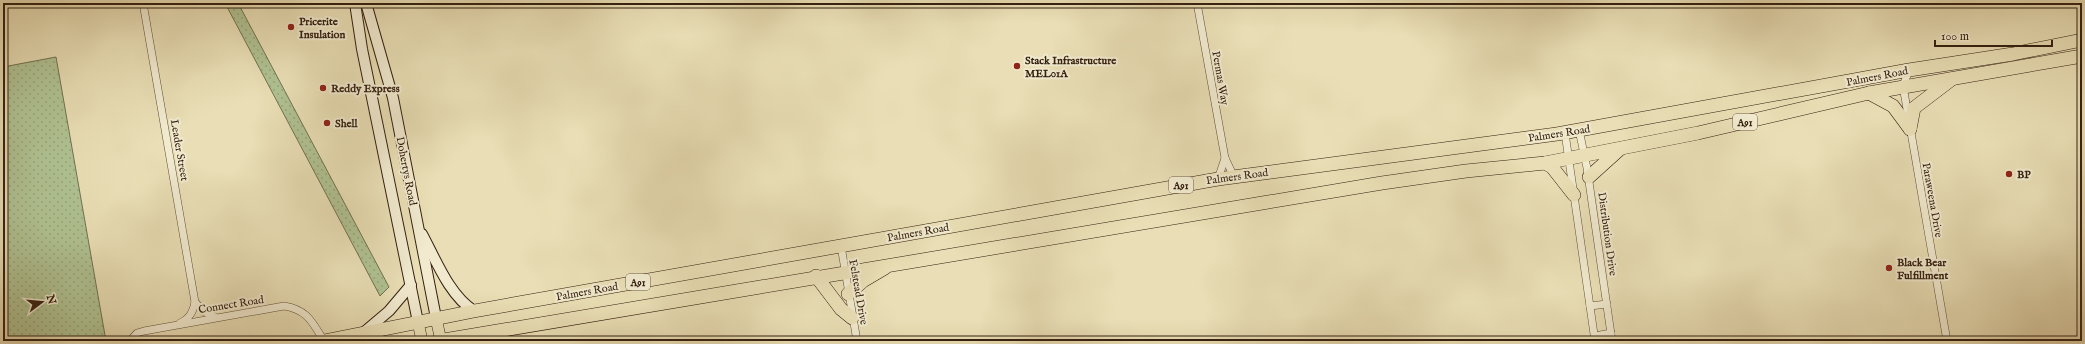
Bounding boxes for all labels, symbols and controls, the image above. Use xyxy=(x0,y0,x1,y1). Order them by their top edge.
place label: Pricerite Insulation xyxy=(299,15,345,42)
marker: Pricerite Insulation xyxy=(286,22,296,32)
scale bar xyxy=(1935,22,2052,48)
text: 100 m xyxy=(1941,29,1969,44)
street label: Permas Way xyxy=(1208,50,1232,107)
place label: Stack Infrastructure MEL01A xyxy=(1025,54,1116,81)
marker: Stack Infrastructure MEL01A xyxy=(1012,61,1022,71)
street label: Palmers Road xyxy=(1845,64,1909,90)
place label: Reddy Express xyxy=(331,82,400,96)
marker: Reddy Express xyxy=(318,83,328,93)
road number: A91 xyxy=(1733,114,1757,130)
place label: Shell xyxy=(335,117,359,131)
street label: Leader Street xyxy=(167,118,191,182)
marker: Shell xyxy=(322,118,332,128)
street label: Palmers Road xyxy=(1527,122,1591,146)
street label: Dohertys Road xyxy=(392,136,420,207)
street label: Paraweena Drive xyxy=(1919,162,1945,239)
street label: Palmers Road xyxy=(1205,166,1269,188)
place label: BP xyxy=(2017,168,2031,182)
marker: BP xyxy=(2004,169,2014,179)
road number: A91 xyxy=(1169,177,1193,193)
street label: Distribution Drive xyxy=(1594,191,1620,277)
street label: Palmers Road xyxy=(886,221,950,245)
place label: Black Bear Fulfillment xyxy=(1897,256,1948,283)
street label: Felstead Drive xyxy=(845,258,871,326)
marker: Black Bear Fulfillment xyxy=(1884,263,1894,273)
road number: A91 xyxy=(626,274,650,290)
street label: Palmers Road xyxy=(555,280,619,304)
north arrow xyxy=(22,282,62,322)
text: N xyxy=(42,292,59,306)
street label: Connect Road xyxy=(197,293,265,317)

